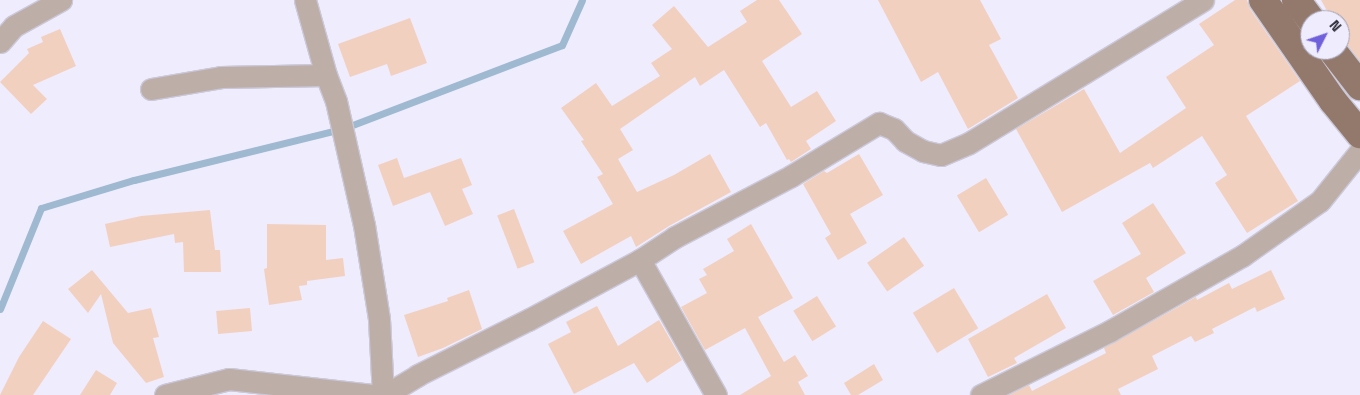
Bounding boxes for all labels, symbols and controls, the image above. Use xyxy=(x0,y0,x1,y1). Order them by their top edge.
north arrow xyxy=(1300,10,1350,60)
text: N xyxy=(1326,16,1345,35)

